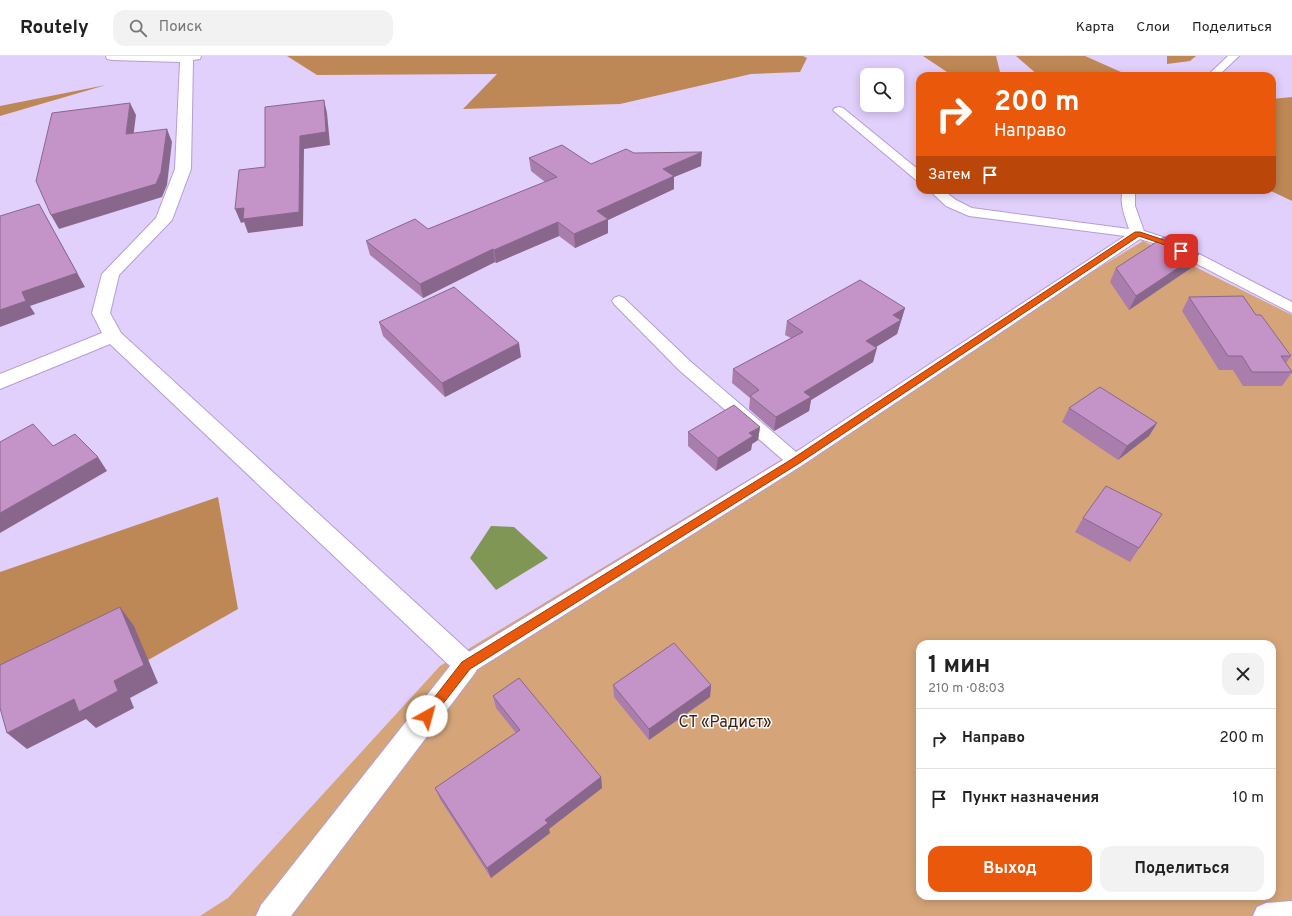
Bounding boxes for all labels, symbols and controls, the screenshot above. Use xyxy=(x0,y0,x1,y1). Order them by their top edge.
search box xyxy=(113,10,393,46)
text: Routely xyxy=(20,16,89,40)
icon: search xyxy=(127,17,149,39)
text: Поиск xyxy=(159,18,203,37)
text: Карта xyxy=(1076,19,1114,36)
text: Слои xyxy=(1136,19,1170,36)
text: Поделиться xyxy=(1192,19,1272,36)
map controls xyxy=(860,68,904,112)
button: search xyxy=(860,68,904,112)
text: 200 m xyxy=(994,85,1080,121)
icon: right xyxy=(928,88,980,140)
text: Направо xyxy=(994,120,1066,143)
icon: arrive xyxy=(979,164,1001,186)
text: Затем xyxy=(928,166,971,185)
pin xyxy=(1164,234,1198,268)
icon: arrive xyxy=(1170,240,1192,262)
text: 1 мин xyxy=(928,651,990,681)
button: close xyxy=(1222,653,1264,695)
text: 210 m · 08:03 xyxy=(928,681,1005,697)
position arrow xyxy=(406,695,448,737)
park label: СТ «Радист» xyxy=(678,713,772,733)
icon: right xyxy=(928,728,950,750)
text: Направо xyxy=(962,729,1025,748)
text: 200 m xyxy=(1219,729,1264,748)
icon: arrive xyxy=(928,788,950,810)
text: Пункт назначения xyxy=(962,789,1099,808)
text: 10 m xyxy=(1233,789,1264,808)
button: Выход xyxy=(928,846,1092,892)
button: Поделиться xyxy=(1100,846,1264,892)

